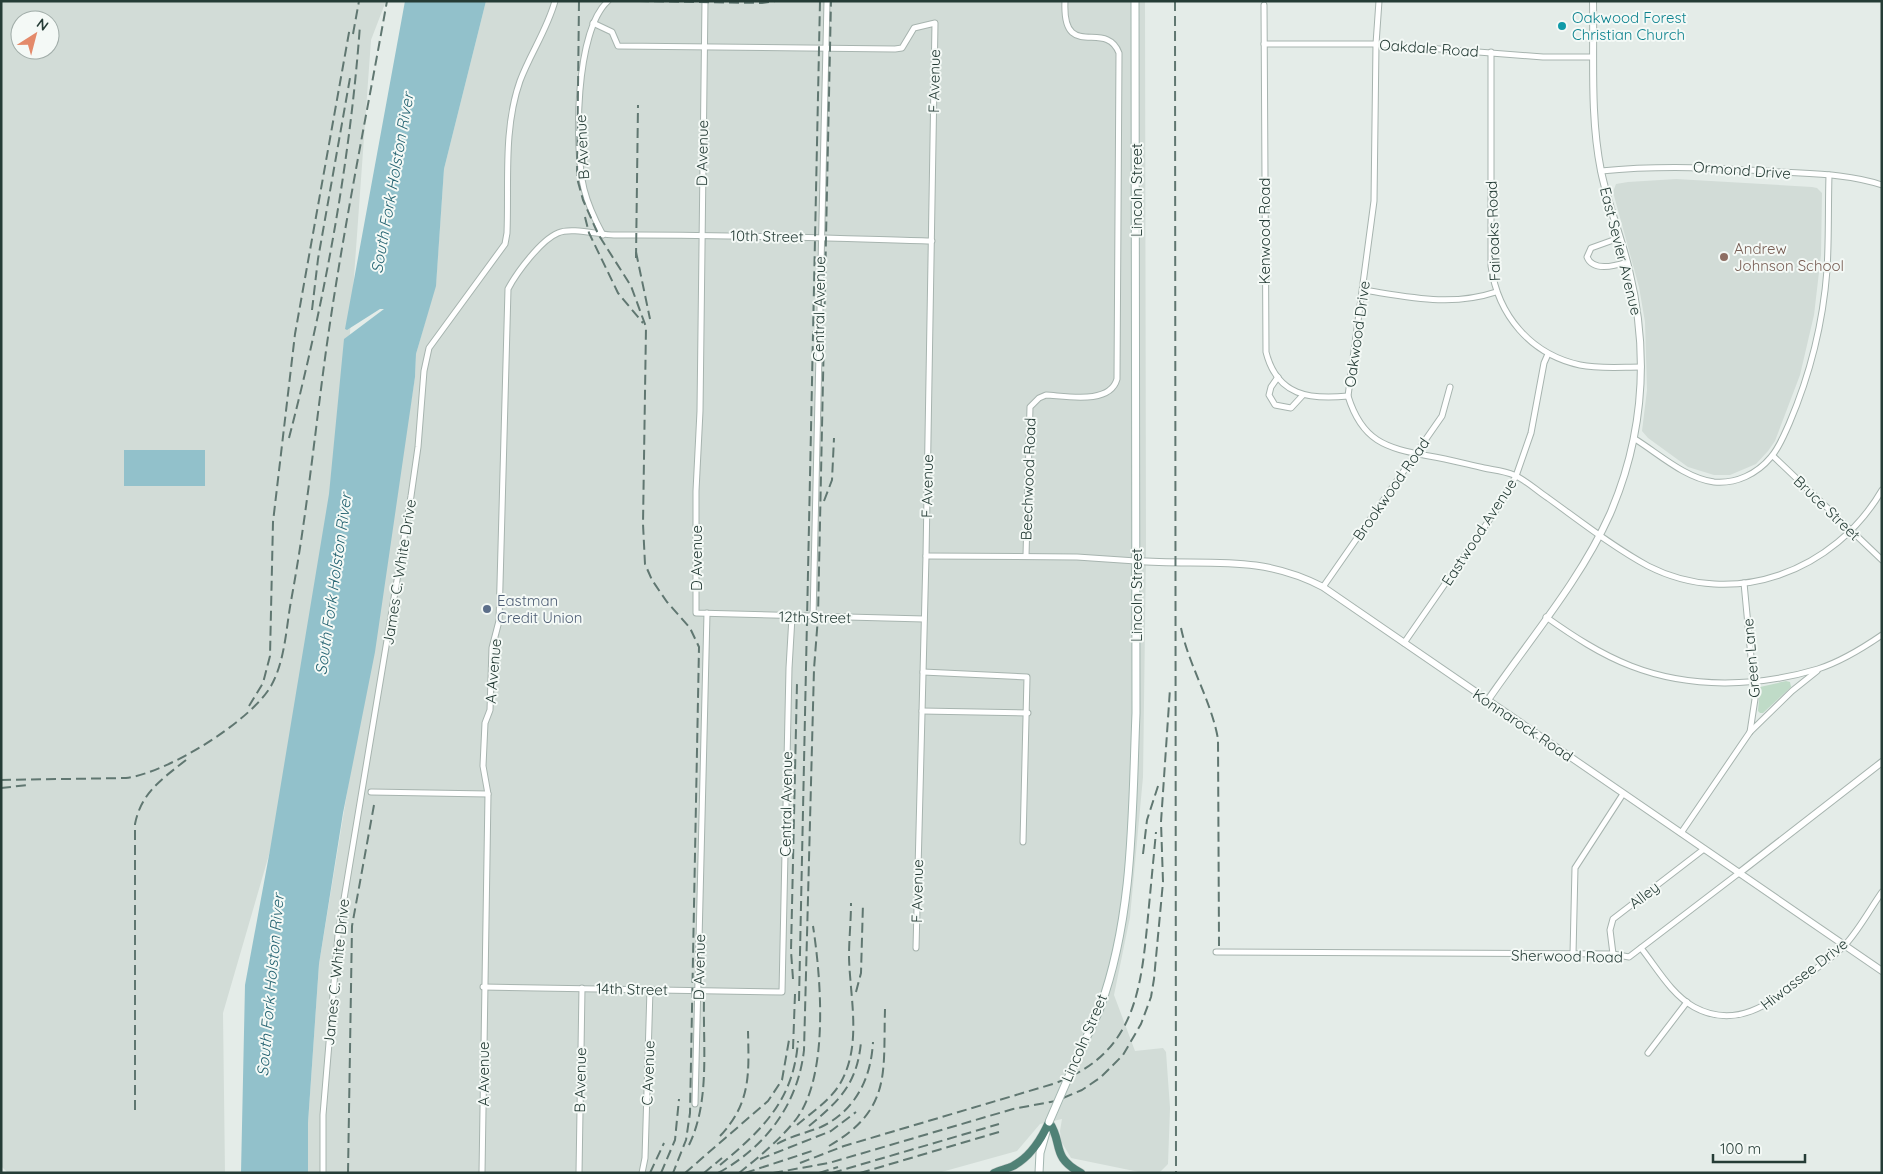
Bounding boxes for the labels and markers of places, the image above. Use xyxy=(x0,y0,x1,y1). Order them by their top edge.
place label: Oakwood Forest Christian Church xyxy=(1572,8,1687,44)
marker: Oakwood Forest Christian Church xyxy=(1556,20,1568,32)
place label: Andrew Johnson School xyxy=(1734,239,1844,275)
marker: Andrew Johnson School xyxy=(1718,251,1730,263)
place label: Eastman Credit Union xyxy=(497,591,583,627)
marker: Eastman Credit Union xyxy=(481,603,493,615)

